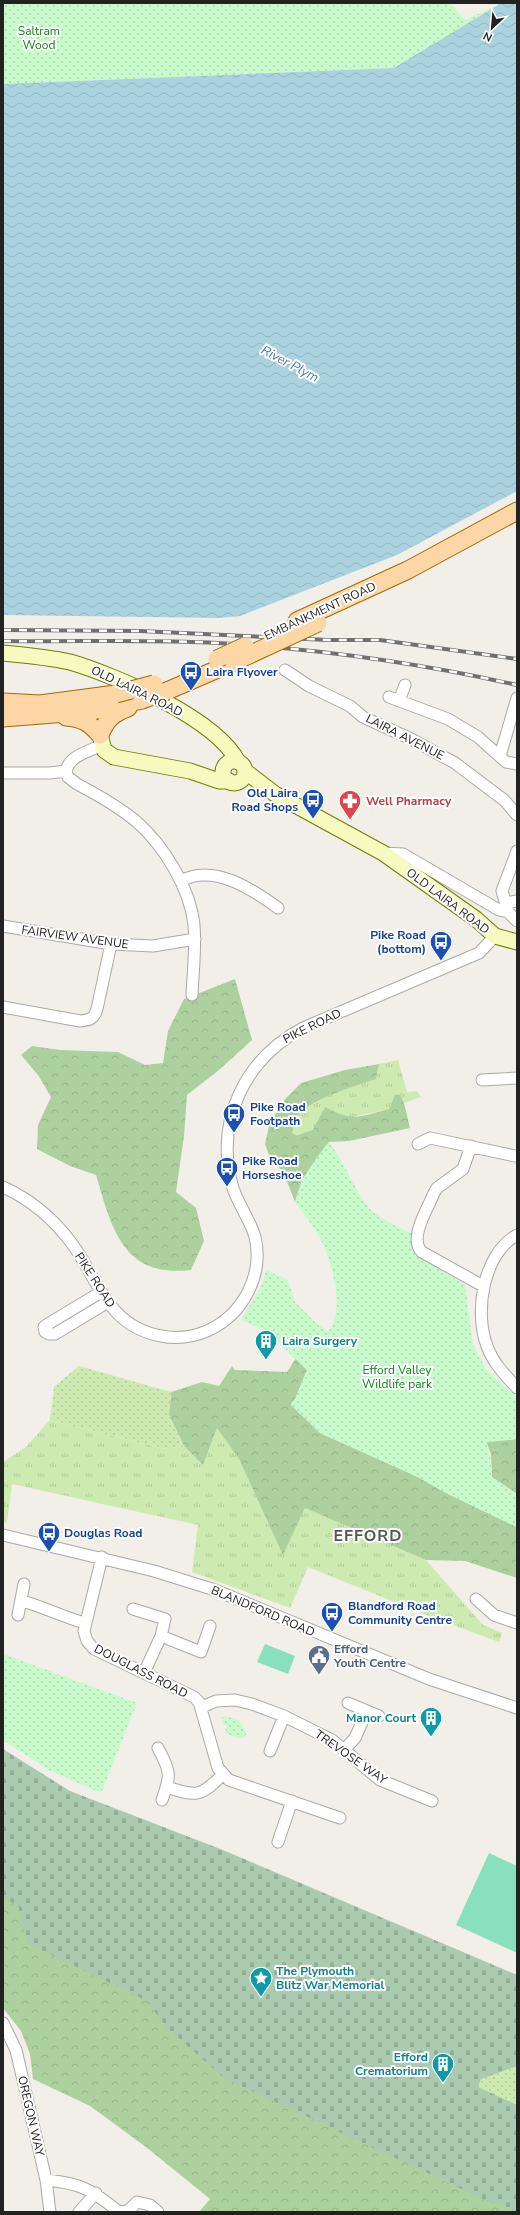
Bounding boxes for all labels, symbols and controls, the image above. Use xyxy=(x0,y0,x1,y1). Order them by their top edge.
north arrow xyxy=(472,8,512,48)
park label: Saltram Wood xyxy=(18,23,60,53)
text: N xyxy=(481,28,495,45)
water label: River Plym xyxy=(258,341,322,387)
street label: EMBANKMENT ROAD xyxy=(262,578,379,644)
bus stop icon: Laira Flyover xyxy=(178,659,204,692)
street label: OLD LAIRA ROAD xyxy=(88,662,186,720)
place label: Laira Flyover xyxy=(206,664,278,680)
street label: LAIRA AVENUE xyxy=(363,710,447,764)
place label: Old Laira Road Shops xyxy=(231,785,298,815)
bus stop icon: Old Laira Road Shops xyxy=(300,787,326,820)
pharmacy icon: Well Pharmacy xyxy=(337,788,363,821)
place label: Well Pharmacy xyxy=(366,793,452,809)
street label: OLD LAIRA ROAD xyxy=(403,864,493,938)
street label: FAIRVIEW AVENUE xyxy=(20,922,130,952)
place label: Pike Road (bottom) xyxy=(370,927,426,957)
bus stop icon: Pike Road (bottom) xyxy=(428,929,454,962)
street label: PIKE ROAD xyxy=(280,1005,344,1047)
place label: Pike Road Footpath xyxy=(250,1099,306,1129)
bus stop icon: Pike Road Footpath xyxy=(221,1101,247,1134)
place label: Pike Road Horseshoe xyxy=(242,1153,302,1183)
bus stop icon: Pike Road Horseshoe xyxy=(214,1155,240,1188)
street label: PIKE ROAD xyxy=(71,1249,119,1311)
building icon: Laira Surgery xyxy=(253,1328,279,1361)
place label: Laira Surgery xyxy=(282,1333,358,1349)
park label: Efford Valley Wildlife park xyxy=(362,1362,433,1392)
bus stop icon: Douglas Road xyxy=(36,1520,62,1553)
place label: Douglas Road xyxy=(64,1525,143,1541)
district label: EFFORD xyxy=(333,1525,403,1547)
street label: BLANDFORD ROAD xyxy=(209,1582,317,1640)
place label: Blandford Road Community Centre xyxy=(348,1598,452,1628)
bus stop icon: Blandford Road Community Centre xyxy=(319,1600,345,1633)
street label: DOUGLASS ROAD xyxy=(91,1640,191,1702)
place label: Efford Youth Centre xyxy=(333,1641,407,1671)
public building icon: Efford Youth Centre xyxy=(306,1643,332,1676)
building icon: Manor Court xyxy=(418,1705,444,1738)
place label: Manor Court xyxy=(346,1710,416,1726)
street label: TREVOSE WAY xyxy=(312,1726,391,1788)
place label: The Plymouth Blitz War Memorial xyxy=(276,1963,385,1993)
place icon: The Plymouth Blitz War Memorial xyxy=(248,1965,274,1998)
place label: Efford Crematorium xyxy=(355,2049,428,2079)
building icon: Efford Crematorium xyxy=(430,2051,456,2084)
street label: OREGON WAY xyxy=(14,2074,48,2158)

